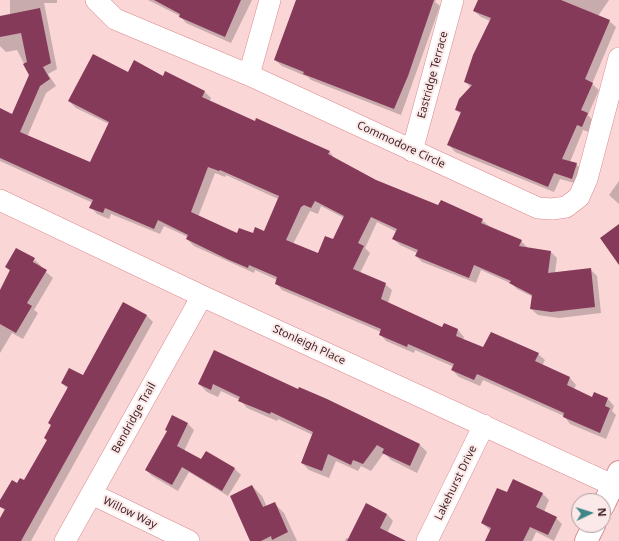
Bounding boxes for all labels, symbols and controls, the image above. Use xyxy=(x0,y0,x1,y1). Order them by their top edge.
street label: Eastridge Terrace xyxy=(415,30,451,120)
street label: Commodore Circle xyxy=(355,119,447,171)
street label: Stonleigh Place xyxy=(270,322,348,368)
street label: Bendridge Trail xyxy=(109,380,159,456)
street label: Lakehurst Drive xyxy=(432,444,480,522)
north arrow xyxy=(571,493,611,533)
street label: Willow Way xyxy=(101,494,159,532)
text: N xyxy=(595,507,610,517)

